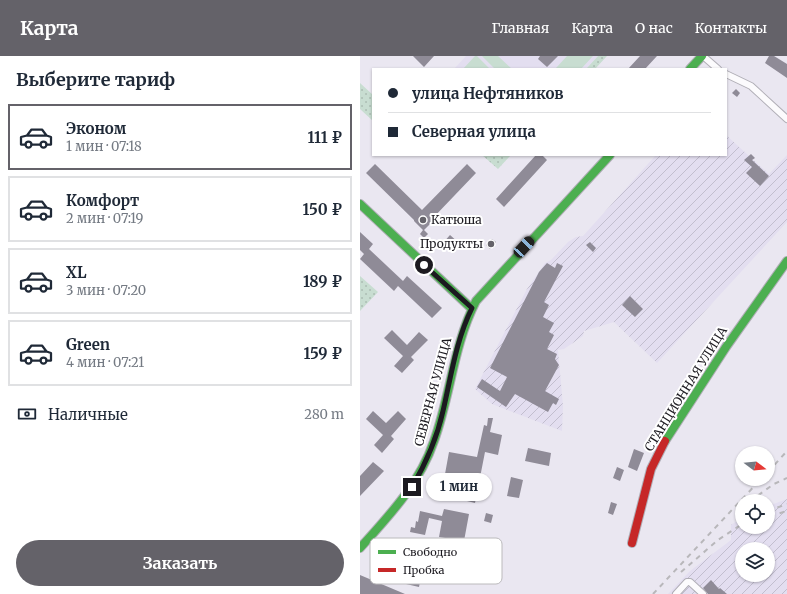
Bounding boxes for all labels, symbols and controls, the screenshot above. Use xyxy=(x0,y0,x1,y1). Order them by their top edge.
text: Карта xyxy=(20,16,78,40)
text: Главная xyxy=(491,19,549,37)
text: Карта xyxy=(571,19,613,37)
text: О нас xyxy=(635,19,673,37)
text: Контакты xyxy=(695,19,767,37)
text: Выберите тариф xyxy=(16,68,175,91)
text: улица Нефтяников xyxy=(412,84,564,103)
icon: car xyxy=(18,119,54,155)
text: Эконом xyxy=(66,119,126,138)
text: Северная улица xyxy=(412,122,536,141)
text: 111 ₽ xyxy=(308,128,342,147)
text: 1 мин · 07:18 xyxy=(66,138,142,155)
icon: car xyxy=(18,191,54,227)
text: Комфорт xyxy=(66,191,139,210)
text: 150 ₽ xyxy=(303,200,342,219)
text: 2 мин · 07:19 xyxy=(66,210,144,227)
place label: Катюша xyxy=(431,212,482,227)
marker: Катюша xyxy=(418,215,428,225)
car xyxy=(511,234,537,260)
place label: Продукты xyxy=(420,236,483,251)
marker: Продукты xyxy=(486,239,496,249)
route start xyxy=(415,256,433,274)
icon: car xyxy=(18,263,54,299)
text: XL xyxy=(66,263,87,282)
text: 189 ₽ xyxy=(303,272,342,291)
text: 3 мин · 07:20 xyxy=(66,282,146,299)
street label: СТАНЦИОННАЯ УЛИЦА xyxy=(641,323,730,454)
icon: car xyxy=(18,335,54,371)
text: Green xyxy=(66,335,110,354)
street label: СЕВЕРНАЯ УЛИЦА xyxy=(411,335,454,448)
text: 159 ₽ xyxy=(303,344,342,363)
text: 4 мин · 07:21 xyxy=(66,354,144,371)
icon: cash xyxy=(16,403,38,425)
text: Наличные xyxy=(48,405,128,424)
text: 280 m xyxy=(304,406,344,423)
north arrow xyxy=(735,446,775,486)
map controls xyxy=(735,446,775,582)
callout: 1 мин xyxy=(426,473,492,501)
route end xyxy=(403,478,421,496)
text: 1 мин xyxy=(440,478,478,495)
button: locate xyxy=(735,494,775,534)
legend xyxy=(370,538,502,584)
button: Заказать xyxy=(16,540,344,586)
button: layers xyxy=(735,542,775,582)
text: Свободно xyxy=(403,545,458,559)
text: Пробка xyxy=(403,563,445,577)

